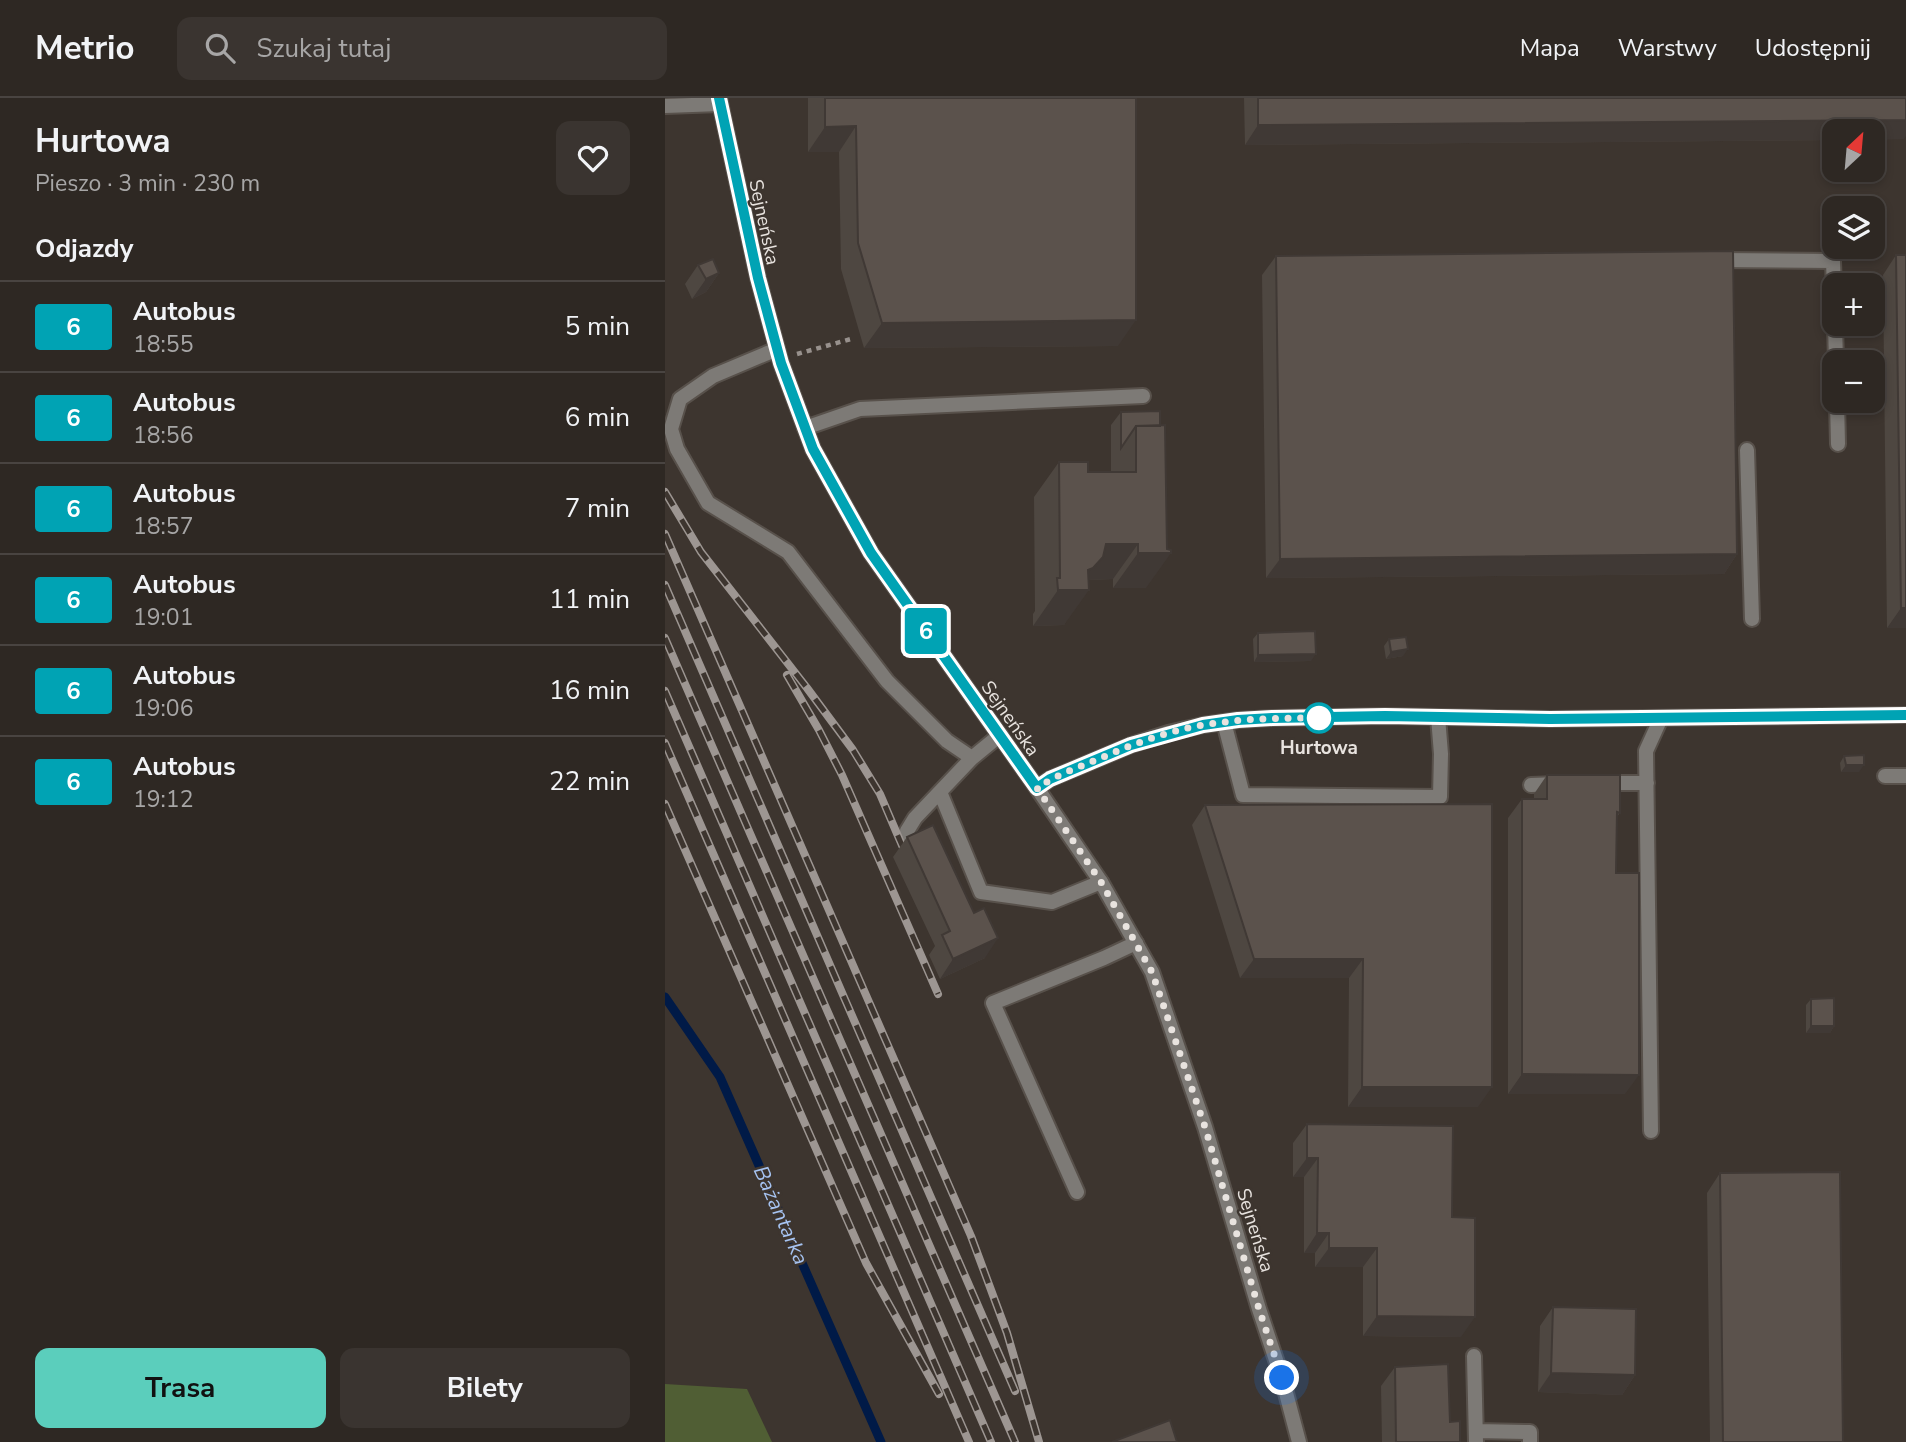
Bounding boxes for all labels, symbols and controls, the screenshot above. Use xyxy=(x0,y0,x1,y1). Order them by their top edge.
search box xyxy=(177,17,667,80)
text: Metrio xyxy=(35,26,135,71)
icon: search xyxy=(201,29,239,67)
text: Szukaj tutaj xyxy=(257,31,391,66)
text: Mapa xyxy=(1520,32,1580,64)
text: Warstwy xyxy=(1618,32,1717,64)
text: Udostępnij xyxy=(1755,32,1871,64)
text: Hurtowa xyxy=(35,119,171,164)
north arrow xyxy=(1822,119,1885,182)
map controls xyxy=(1822,119,1885,413)
button: heart xyxy=(556,121,630,195)
text: Pieszo · 3 min · 230 m xyxy=(35,168,260,199)
street label: Sejneńska xyxy=(742,177,786,267)
button: layers xyxy=(1822,196,1885,259)
text: Odjazdy xyxy=(35,231,133,266)
button: + xyxy=(1822,273,1885,336)
text: Autobus xyxy=(133,294,236,329)
text: 5 min xyxy=(565,309,630,344)
text: 6 xyxy=(66,311,81,343)
text: 18:55 xyxy=(133,329,193,360)
button: − xyxy=(1822,350,1885,413)
text: Autobus xyxy=(133,385,236,420)
text: 6 min xyxy=(565,400,630,435)
text: 6 xyxy=(66,402,81,434)
text: 18:56 xyxy=(133,420,193,451)
text: Autobus xyxy=(133,476,236,511)
text: 7 min xyxy=(565,491,630,526)
text: 6 xyxy=(66,493,81,525)
text: 18:57 xyxy=(133,511,193,542)
text: Autobus xyxy=(133,567,236,602)
text: 11 min xyxy=(549,582,630,617)
text: 6 xyxy=(66,584,81,616)
text: 19:01 xyxy=(133,602,193,633)
line badge: 6 xyxy=(903,608,949,654)
text: 6 xyxy=(919,615,933,647)
text: Autobus xyxy=(133,658,236,693)
text: 16 min xyxy=(549,673,630,708)
text: 6 xyxy=(66,675,81,707)
street label: Sejneńska xyxy=(975,676,1046,761)
text: 19:06 xyxy=(133,693,193,724)
marker: Hurtowa xyxy=(1304,703,1334,733)
place label: Hurtowa xyxy=(1280,735,1358,761)
text: Autobus xyxy=(133,749,236,784)
text: 22 min xyxy=(549,764,630,799)
text: 6 xyxy=(66,766,81,798)
text: 19:12 xyxy=(133,784,193,815)
water label: Bażantarka xyxy=(747,1161,815,1269)
street label: Sejneńska xyxy=(1230,1185,1280,1275)
button: Trasa xyxy=(35,1348,326,1428)
button: Bilety xyxy=(340,1348,630,1428)
your location xyxy=(1264,1360,1299,1395)

